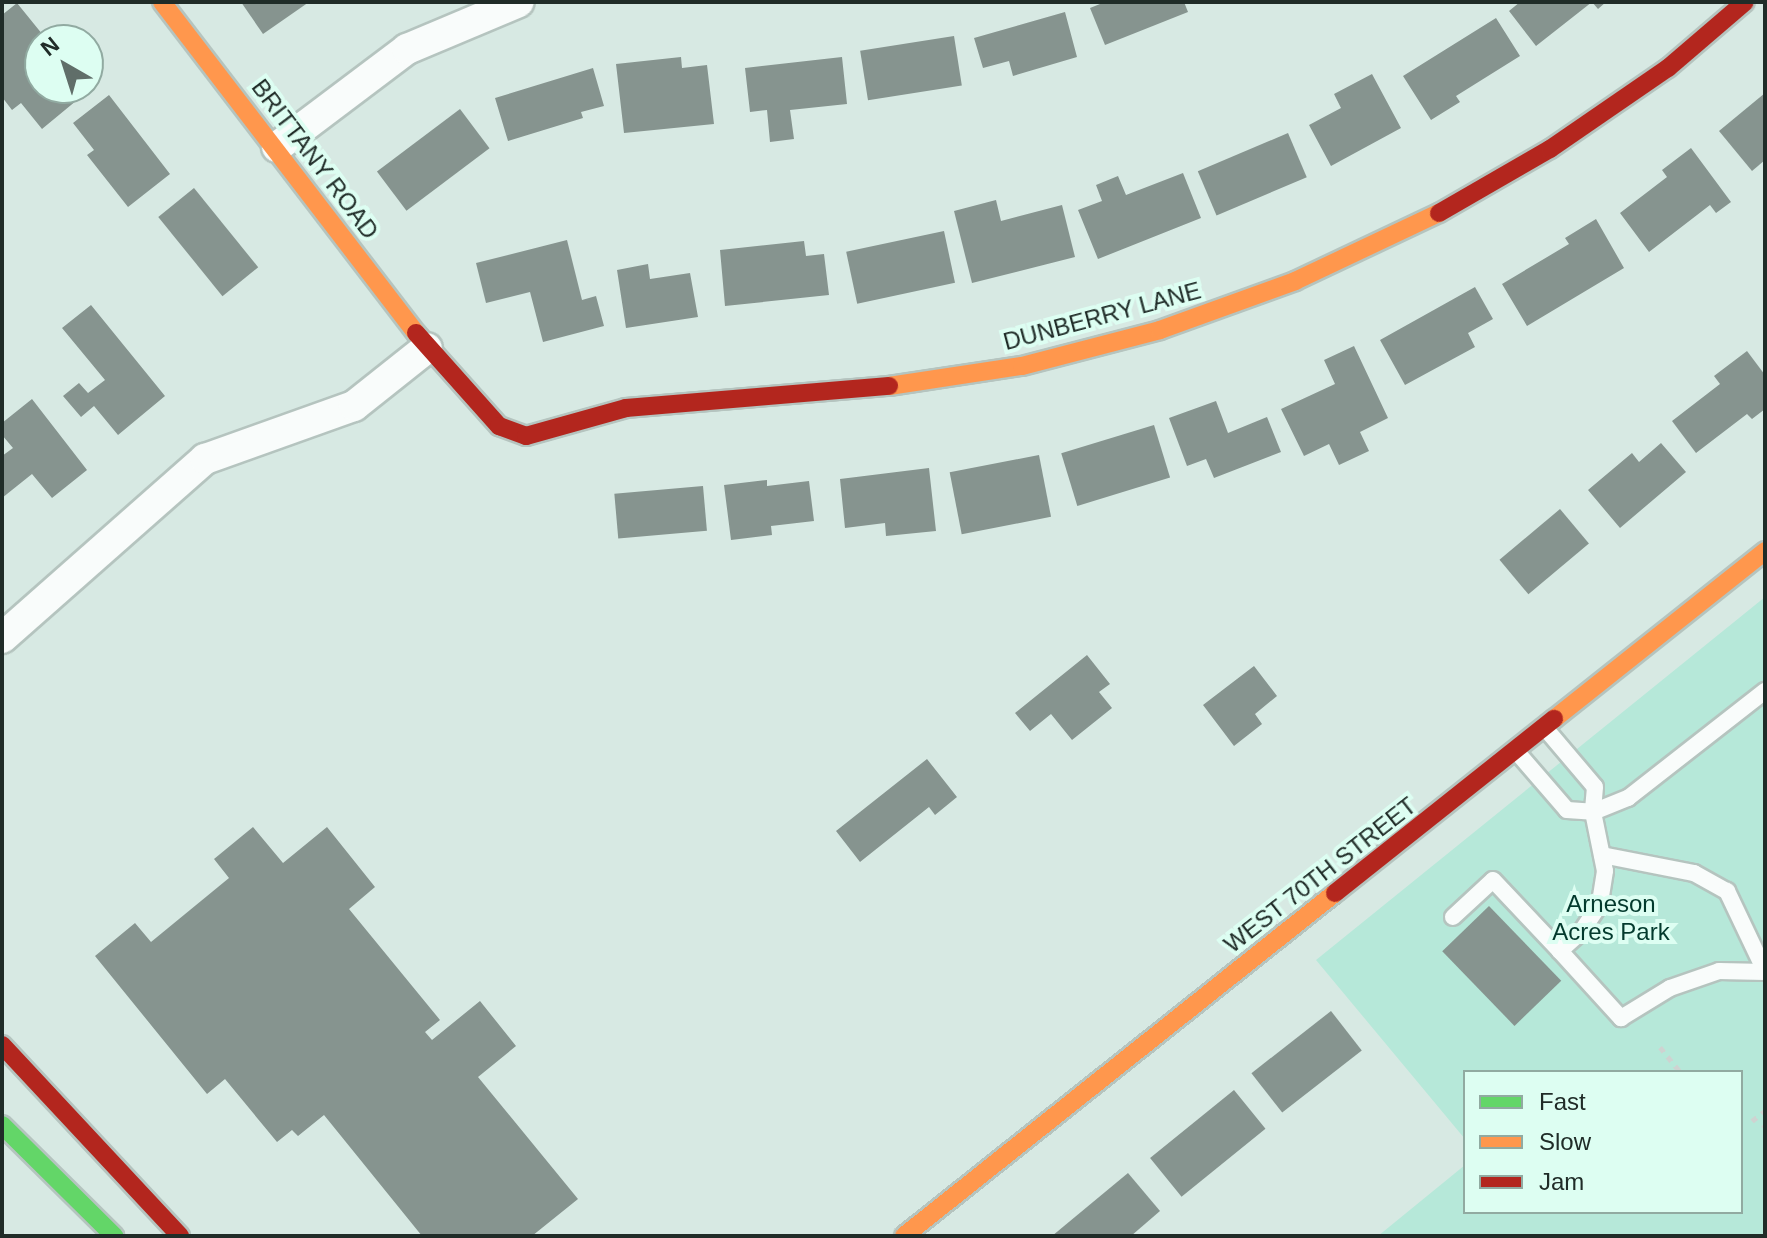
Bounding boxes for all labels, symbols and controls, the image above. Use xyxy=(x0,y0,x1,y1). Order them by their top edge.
north arrow xyxy=(24,24,104,104)
text: N xyxy=(36,32,64,61)
street label: BRITTANY ROAD xyxy=(245,73,385,245)
street label: DUNBERRY LANE xyxy=(1000,276,1204,356)
street label: WEST 70TH STREET xyxy=(1218,791,1422,959)
park label: Arneson Acres Park xyxy=(1552,890,1670,946)
legend xyxy=(1463,1070,1743,1214)
text: Fast xyxy=(1539,1088,1586,1115)
text: Slow xyxy=(1539,1128,1591,1155)
text: Jam xyxy=(1539,1168,1584,1195)

